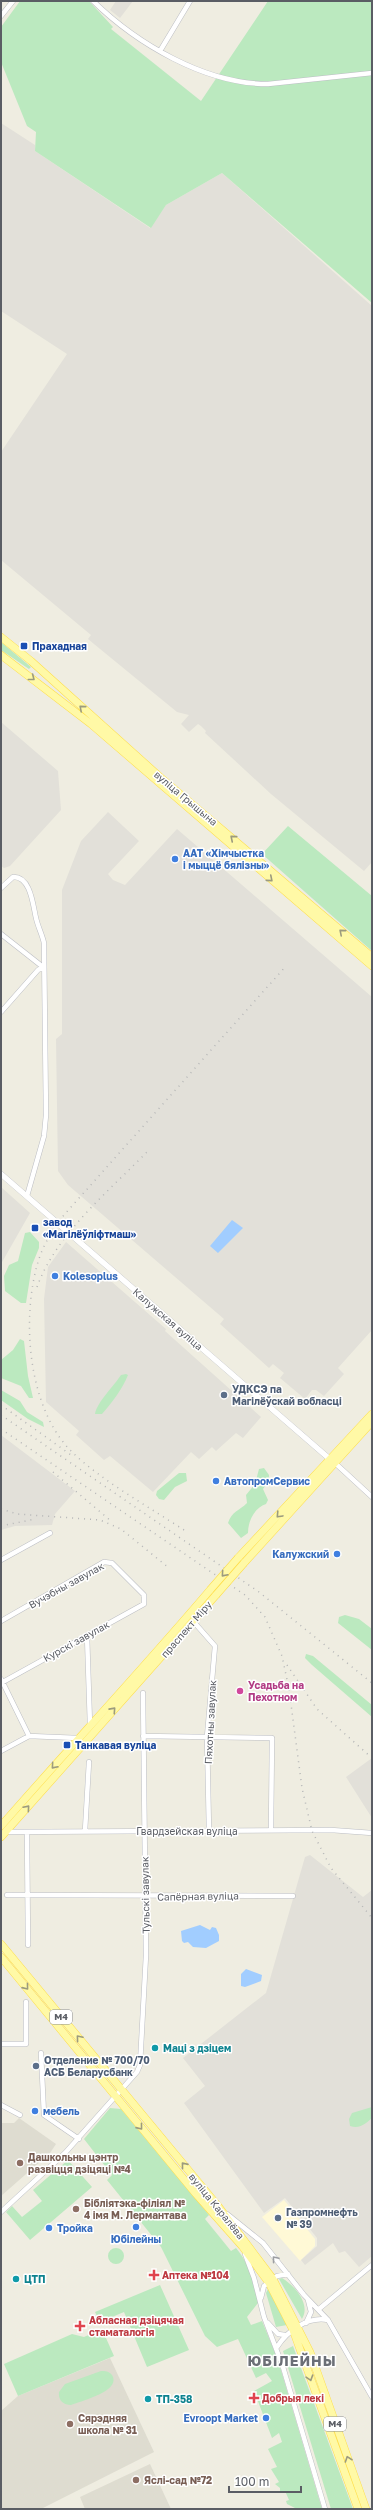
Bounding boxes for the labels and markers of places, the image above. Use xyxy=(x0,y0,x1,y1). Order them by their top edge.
place label: Прахадная xyxy=(32,640,87,652)
marker: Прахадная xyxy=(19,641,29,651)
place label: ААТ «Хімчыстка і мыццё бялізны» xyxy=(183,847,270,871)
marker: ААТ «Хімчыстка і мыццё бялізны» xyxy=(170,854,180,864)
place label: завод «Магілёўліфтмаш» xyxy=(43,1216,137,1240)
marker: завод «Магілёўліфтмаш» xyxy=(30,1223,40,1233)
place label: Kolesoplus xyxy=(63,1270,118,1282)
marker: Kolesoplus xyxy=(50,1271,60,1281)
place label: УДКСЭ па Магілёўскай вобласці xyxy=(232,1383,342,1407)
marker: УДКСЭ па Магілёўскай вобласці xyxy=(219,1390,229,1400)
place label: АвтопромСервис xyxy=(224,1475,310,1487)
marker: АвтопромСервис xyxy=(211,1476,221,1486)
place label: Калужский xyxy=(272,1548,329,1560)
marker: Калужский xyxy=(332,1549,342,1559)
place label: Усадьба на Пехотном xyxy=(248,1679,304,1703)
marker: Усадьба на Пехотном xyxy=(235,1686,245,1696)
place label: Танкавая вуліца xyxy=(75,1739,157,1751)
marker: Танкавая вуліца xyxy=(62,1740,72,1750)
place label: Маці з дзіцем xyxy=(163,2042,231,2054)
marker: Маці з дзіцем xyxy=(150,2043,160,2053)
place label: Отделение № 700/70 АСБ Беларусбанк xyxy=(44,2054,150,2078)
marker: Отделение № 700/70 АСБ Беларусбанк xyxy=(31,2061,41,2071)
place label: мебель xyxy=(43,2105,80,2117)
marker: мебель xyxy=(30,2106,40,2116)
place label: Дашкольны цэнтр развіцця дзіцяці №4 xyxy=(28,2151,131,2175)
marker: Дашкольны цэнтр развіцця дзіцяці №4 xyxy=(15,2158,25,2168)
place label: Бібліятэка-філіял № 4 імя М. Лермантава xyxy=(84,2197,187,2221)
marker: Бібліятэка-філіял № 4 імя М. Лермантава xyxy=(71,2204,81,2214)
place label: Газпромнефть № 39 xyxy=(286,2206,358,2230)
marker: Газпромнефть № 39 xyxy=(273,2213,283,2223)
place label: Тройка xyxy=(57,2222,93,2234)
marker: Юбілейны xyxy=(131,2222,141,2232)
marker: Тройка xyxy=(44,2223,54,2233)
place label: Юбілейны xyxy=(111,2233,161,2245)
place label: Аптека №104 xyxy=(162,2269,229,2281)
marker: Аптека №104 xyxy=(149,2270,159,2280)
place label: ЦТП xyxy=(24,2273,46,2285)
marker: ЦТП xyxy=(11,2274,21,2284)
place label: Абласная дзіцячая стаматалогія xyxy=(89,2314,184,2338)
marker: Абласная дзіцячая стаматалогія xyxy=(74,2320,86,2332)
place label: Добрыя лекі xyxy=(262,2392,324,2404)
place label: ТП-358 xyxy=(156,2393,192,2405)
marker: Добрыя лекі xyxy=(249,2393,259,2403)
marker: ТП-358 xyxy=(143,2394,153,2404)
place label: Сярэдняя школа № 31 xyxy=(78,2412,137,2436)
place label: Evroopt Market xyxy=(183,2412,258,2424)
marker: Evroopt Market xyxy=(261,2413,271,2423)
marker: Сярэдняя школа № 31 xyxy=(65,2419,75,2429)
place label: Яслі-сад №72 xyxy=(144,2474,212,2486)
marker: Яслі-сад №72 xyxy=(131,2475,141,2485)

